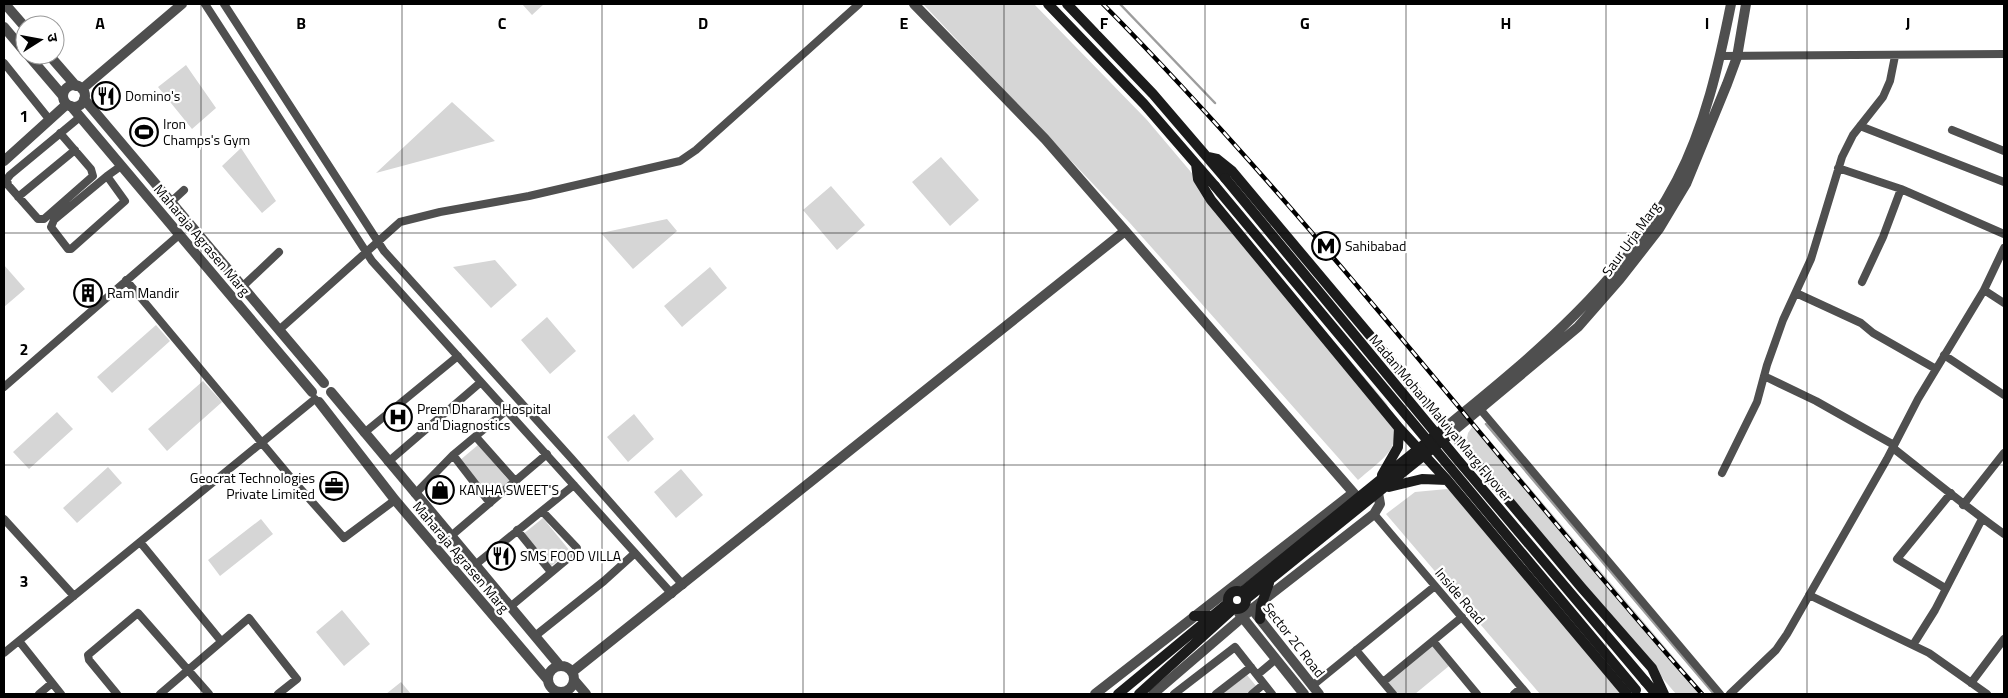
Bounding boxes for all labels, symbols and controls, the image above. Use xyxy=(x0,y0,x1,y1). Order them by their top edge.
text: A xyxy=(95,11,105,35)
text: B xyxy=(296,11,306,35)
text: C xyxy=(498,11,507,35)
text: D xyxy=(698,11,708,35)
text: E xyxy=(900,11,909,35)
text: F xyxy=(1100,11,1109,35)
text: G xyxy=(1300,11,1310,35)
text: H xyxy=(1501,11,1511,35)
text: I xyxy=(1705,11,1709,35)
text: J xyxy=(1906,11,1910,35)
north arrow xyxy=(15,15,65,65)
text: उ xyxy=(42,31,64,44)
restaurant icon: Domino's xyxy=(91,81,121,111)
place label: Domino's xyxy=(125,85,180,106)
text: 1 xyxy=(20,104,28,128)
place label: Iron Champs's Gym xyxy=(163,113,250,150)
sports icon: Iron Champs's Gym xyxy=(129,117,159,147)
street label: Maharaja Agrasen Marg xyxy=(149,179,256,300)
street label: Saur Urja Marg xyxy=(1596,197,1665,280)
metro station icon: Sahibabad xyxy=(1311,231,1341,261)
place label: Sahibabad xyxy=(1345,235,1406,256)
building icon: Ram Mandir xyxy=(73,278,103,308)
place label: Ram Mandir xyxy=(107,282,179,303)
street label: Madan Mohan Malviya Marg Flyover xyxy=(1365,329,1518,506)
text: 2 xyxy=(20,337,28,361)
place label: Prem Dharam Hospital and Diagnostics xyxy=(417,398,551,435)
hospital icon: Prem Dharam Hospital and Diagnostics xyxy=(383,402,413,432)
place label: Geocrat Technologies Private Limited xyxy=(190,467,315,504)
office icon: Geocrat Technologies Private Limited xyxy=(319,471,349,501)
shop icon: KANHA SWEET'S xyxy=(425,475,455,505)
place label: KANHA SWEET'S xyxy=(459,479,559,500)
street label: Maharaja Agrasen Marg xyxy=(408,496,515,617)
restaurant icon: SMS FOOD VILLA xyxy=(486,541,516,571)
place label: SMS FOOD VILLA xyxy=(520,545,622,566)
street label: Inside Road xyxy=(1430,563,1490,629)
text: 3 xyxy=(20,569,28,593)
street label: Sector 2C Road xyxy=(1258,598,1330,682)

